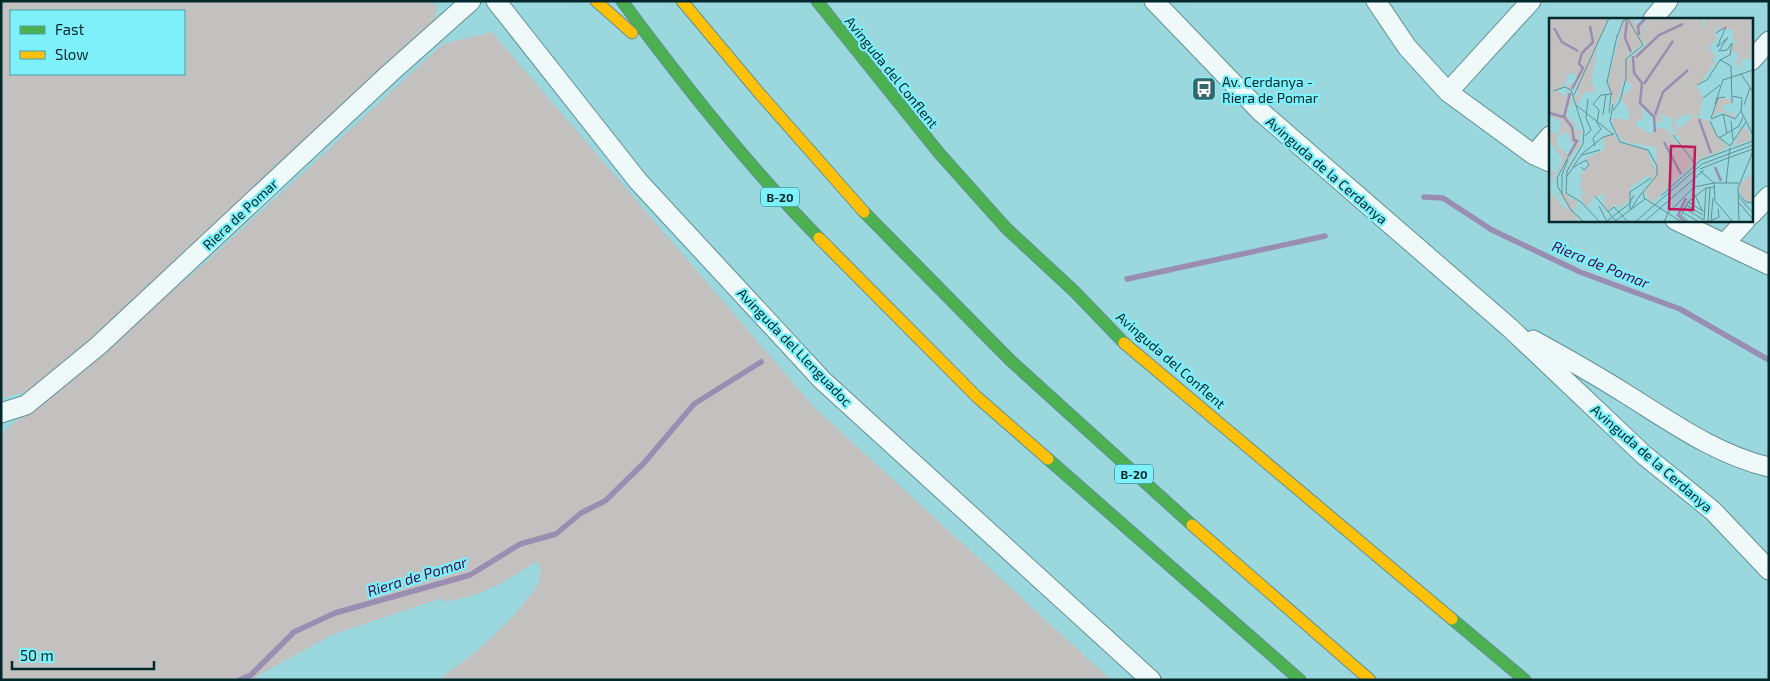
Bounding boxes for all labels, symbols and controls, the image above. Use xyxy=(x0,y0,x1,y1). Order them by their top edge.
legend xyxy=(10,10,185,75)
street label: Avinguda del Conflent xyxy=(842,13,942,131)
inset map xyxy=(1549,18,1752,221)
text: Fast xyxy=(55,20,85,38)
text: Slow xyxy=(55,45,89,63)
place label: Av. Cerdanya - Riera de Pomar xyxy=(1222,73,1319,106)
bus stop icon: Av. Cerdanya - Riera de Pomar xyxy=(1191,76,1217,102)
street label: Avinguda de la Cerdanya xyxy=(1263,113,1391,227)
street label: Riera de Pomar xyxy=(199,175,281,253)
road number: B-20 xyxy=(761,188,799,206)
water label: Riera de Pomar xyxy=(1550,236,1653,292)
street label: Avinguda del Llenguadoc xyxy=(734,284,856,410)
street label: Avinguda del Conflent xyxy=(1113,308,1229,412)
street label: Avinguda de la Cerdanya xyxy=(1588,401,1716,515)
road number: B-20 xyxy=(1115,464,1153,484)
water label: Riera de Pomar xyxy=(365,552,470,600)
scale bar xyxy=(12,638,155,670)
text: 50 m xyxy=(20,646,54,664)

